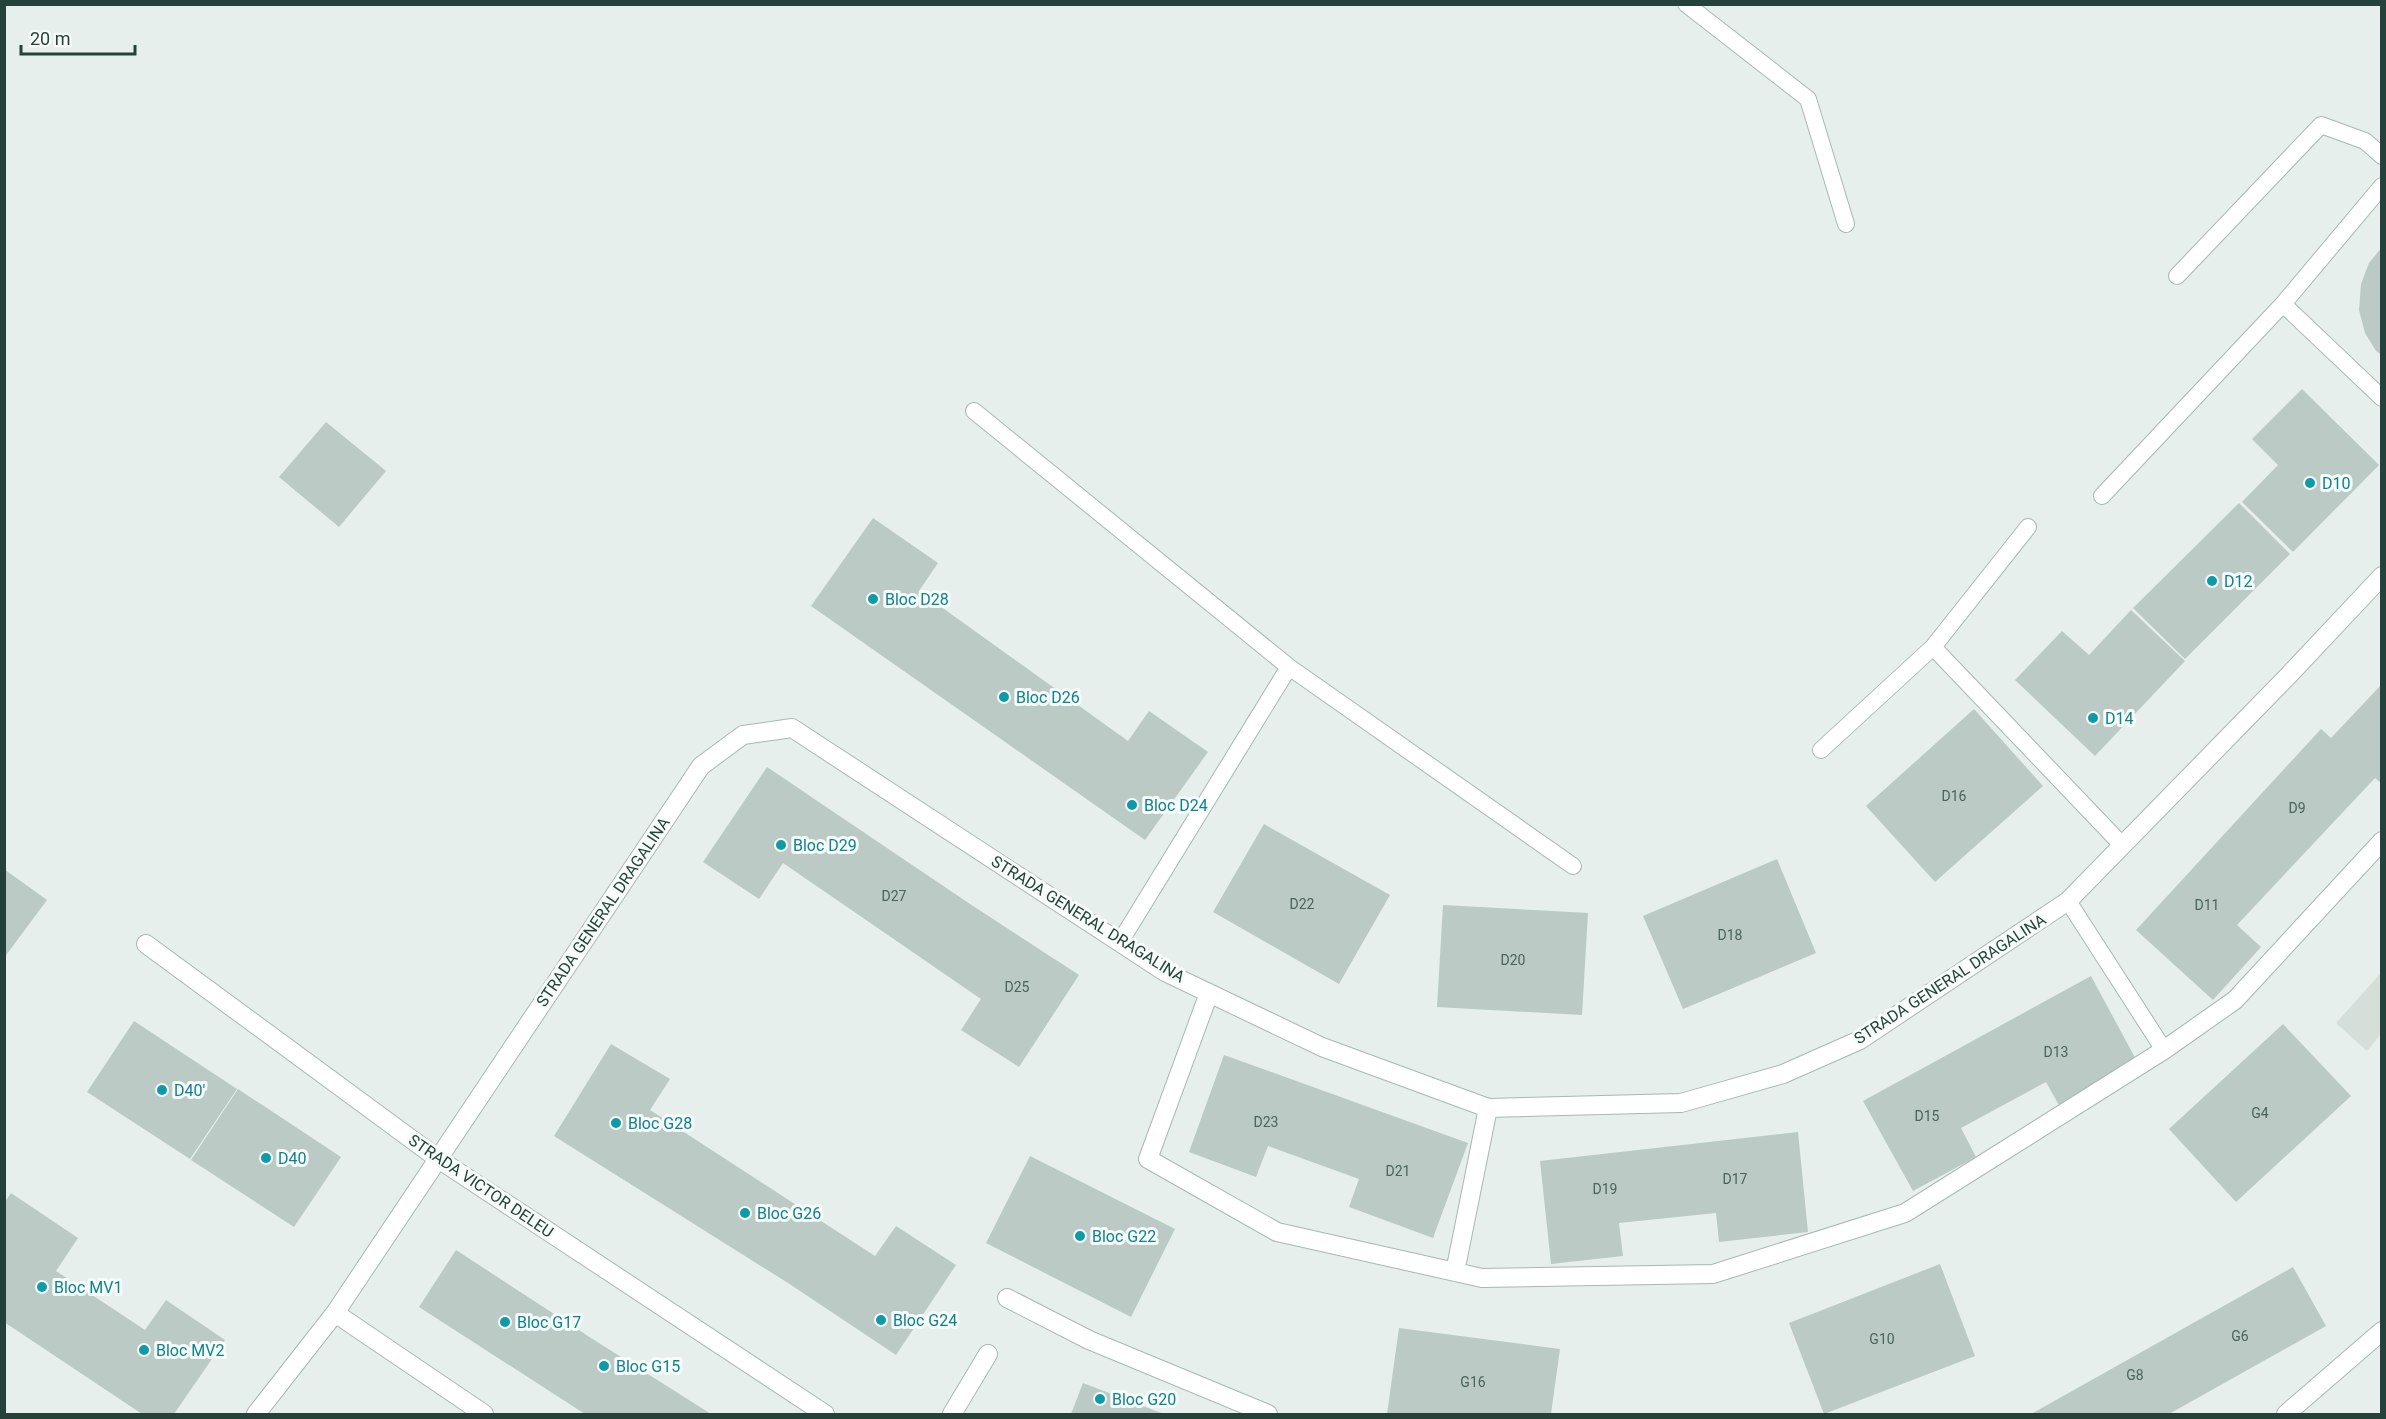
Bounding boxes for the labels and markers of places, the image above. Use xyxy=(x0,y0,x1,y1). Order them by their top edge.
place label: D10 xyxy=(2322,474,2350,493)
marker: D10 xyxy=(2303,476,2317,490)
place label: D12 xyxy=(2224,572,2252,591)
marker: D12 xyxy=(2205,574,2219,588)
place label: Bloc D28 xyxy=(885,590,949,609)
marker: Bloc D28 xyxy=(866,592,880,606)
place label: Bloc D26 xyxy=(1016,688,1080,707)
marker: Bloc D26 xyxy=(997,690,1011,704)
place label: D14 xyxy=(2105,709,2133,728)
marker: D14 xyxy=(2086,711,2100,725)
place label: Bloc D24 xyxy=(1144,796,1208,815)
marker: Bloc D24 xyxy=(1125,798,1139,812)
place label: Bloc D29 xyxy=(793,836,857,855)
marker: Bloc D29 xyxy=(774,838,788,852)
place label: D40' xyxy=(174,1081,205,1100)
marker: D40' xyxy=(155,1083,169,1097)
place label: Bloc G28 xyxy=(628,1114,692,1133)
marker: Bloc G28 xyxy=(609,1116,623,1130)
place label: D40 xyxy=(278,1149,306,1168)
marker: D40 xyxy=(259,1151,273,1165)
place label: Bloc G26 xyxy=(757,1204,821,1223)
marker: Bloc G26 xyxy=(738,1206,752,1220)
place label: Bloc G22 xyxy=(1092,1227,1156,1246)
marker: Bloc G22 xyxy=(1073,1229,1087,1243)
place label: Bloc MV1 xyxy=(54,1278,122,1297)
marker: Bloc MV1 xyxy=(35,1280,49,1294)
place label: Bloc G24 xyxy=(893,1311,957,1330)
place label: Bloc G17 xyxy=(517,1313,581,1332)
marker: Bloc G24 xyxy=(874,1313,888,1327)
marker: Bloc G17 xyxy=(498,1315,512,1329)
place label: Bloc MV2 xyxy=(156,1341,224,1360)
marker: Bloc MV2 xyxy=(137,1343,151,1357)
place label: Bloc G15 xyxy=(616,1357,680,1376)
marker: Bloc G15 xyxy=(597,1359,611,1373)
place label: Bloc G20 xyxy=(1112,1390,1176,1409)
marker: Bloc G20 xyxy=(1093,1392,1107,1406)

